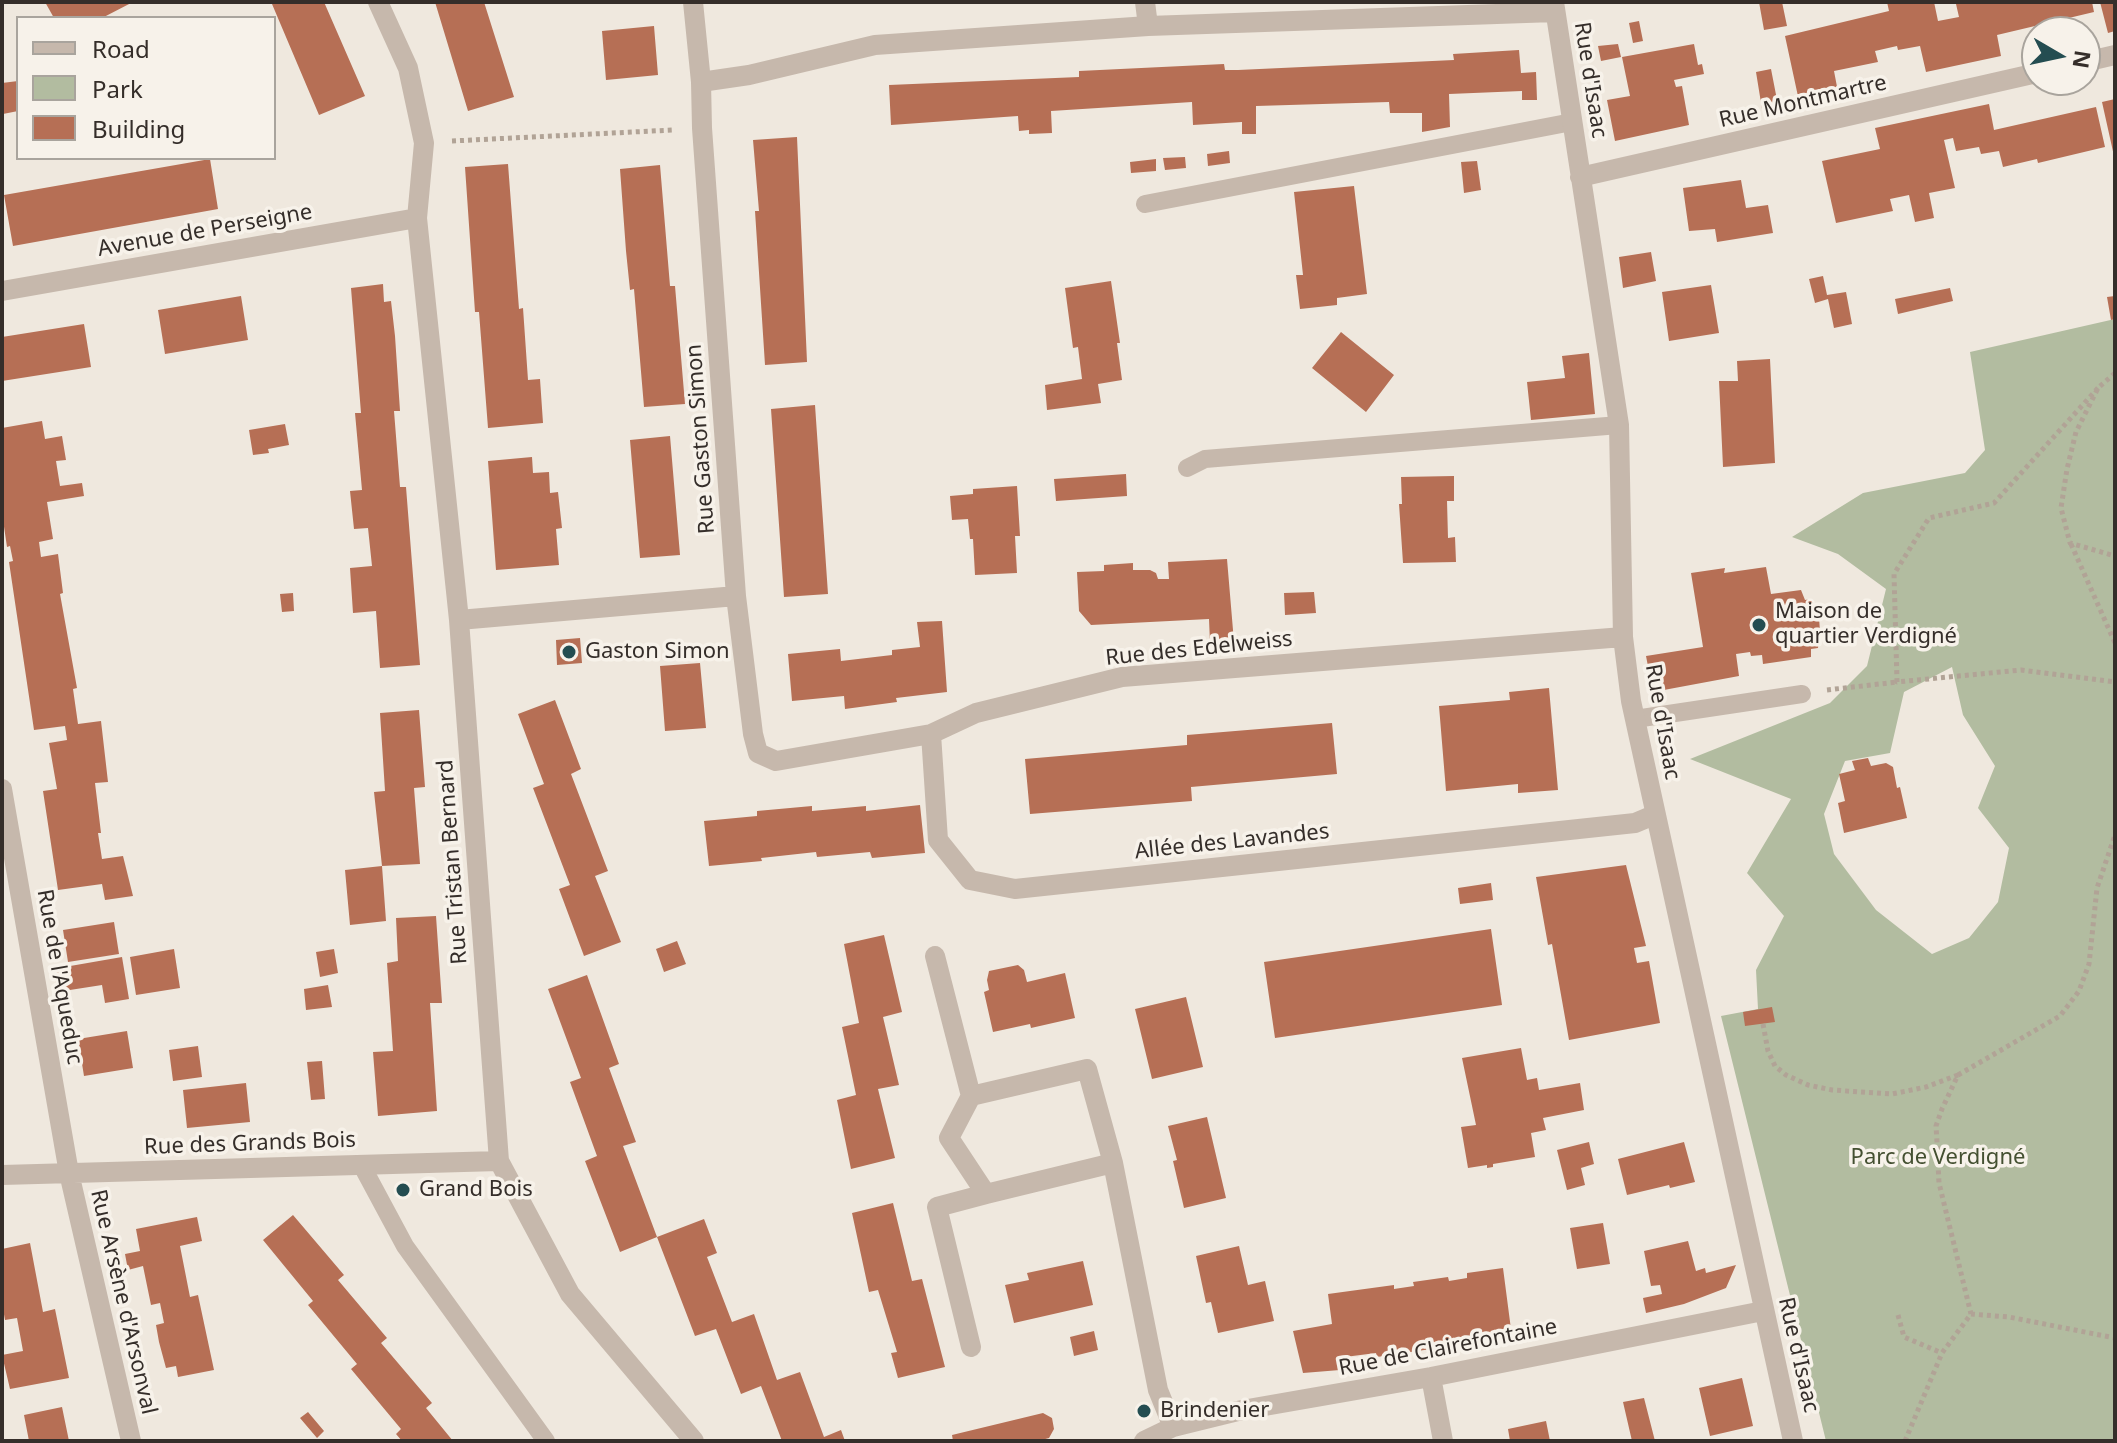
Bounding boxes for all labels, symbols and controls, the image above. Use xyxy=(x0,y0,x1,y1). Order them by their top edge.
legend xyxy=(16,16,276,160)
north arrow xyxy=(2021,16,2101,96)
street label: Rue d'Isaac xyxy=(1568,20,1612,140)
text: Road xyxy=(92,32,150,65)
text: N xyxy=(2067,48,2099,71)
street label: Rue Montmartre xyxy=(1717,70,1889,134)
text: Park xyxy=(92,72,143,105)
text: Building xyxy=(92,112,185,145)
street label: Avenue de Perseigne xyxy=(96,199,314,263)
street label: Rue Gaston Simon xyxy=(681,343,721,535)
place label: Maison de quartier Verdigné xyxy=(1775,599,1957,650)
marker: Maison de quartier Verdigné xyxy=(1750,616,1768,634)
street label: Rue des Edelweiss xyxy=(1104,626,1294,672)
place label: Gaston Simon xyxy=(585,639,730,665)
marker: Gaston Simon xyxy=(560,643,578,661)
street label: Rue d'Isaac xyxy=(1639,662,1685,782)
street label: Rue Tristan Bernard xyxy=(433,759,473,965)
street label: Allée des Lavandes xyxy=(1133,819,1331,865)
street label: Rue de l'Aqueduc xyxy=(31,887,87,1067)
street label: Rue des Grands Bois xyxy=(144,1127,356,1161)
park label: Parc de Verdigné xyxy=(1851,1145,2025,1171)
place label: Grand Bois xyxy=(419,1177,533,1203)
marker: Grand Bois xyxy=(394,1181,412,1199)
street label: Rue Arsène d'Arsonval xyxy=(84,1187,162,1417)
street label: Rue d'Isaac xyxy=(1772,1295,1824,1415)
street label: Rue de Clairefontaine xyxy=(1336,1314,1560,1382)
place label: Brindenier xyxy=(1160,1398,1269,1424)
marker: Brindenier xyxy=(1135,1402,1153,1420)

